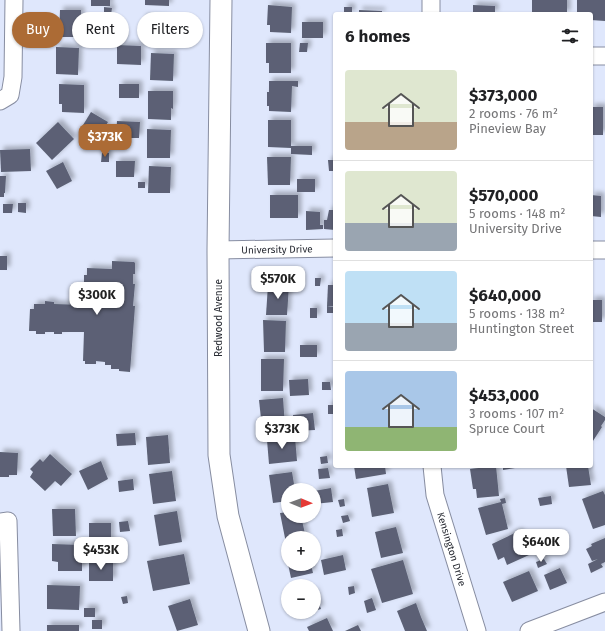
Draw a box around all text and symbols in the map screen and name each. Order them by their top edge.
chip: Buy [12,12,64,48]
chip: Rent [72,12,129,48]
chip: Filters [137,12,203,48]
icon: filters [559,25,581,47]
text: 6 homes [345,26,410,47]
text: $373,000 [469,85,537,106]
icon: home [377,86,425,134]
text: 2 rooms · 76 m² [469,106,558,121]
text: Pineview Bay [469,121,546,136]
pin: $373K [77,124,133,158]
text: $373K [88,129,122,144]
text: $570,000 [469,185,538,206]
icon: home [377,187,425,235]
text: 5 rooms · 148 m² [469,206,565,221]
text: University Drive [469,221,562,236]
street label: University Drive [241,243,313,257]
pin: $570K [250,266,306,300]
text: $570K [260,271,296,286]
street label: Redwood Avenue [213,279,225,357]
pin: $300K [69,282,125,316]
text: $640,000 [469,285,541,306]
text: $300K [78,287,116,302]
icon: home [377,287,425,335]
text: 5 rooms · 138 m² [469,306,565,321]
text: Huntington Street [469,321,574,336]
text: $453,000 [469,385,539,406]
icon: home [377,387,425,435]
text: 3 rooms · 107 m² [469,406,564,421]
pin: $373K [254,416,310,450]
text: $373K [265,421,299,436]
text: Spruce Court [469,421,545,436]
north arrow [281,483,321,523]
map controls [281,483,321,619]
street label: Kensington Drive [434,511,468,588]
pin: $640K [513,529,569,563]
button: + [281,531,321,571]
text: $640K [522,534,560,549]
pin: $453K [73,537,129,571]
text: $453K [83,542,119,557]
button: − [281,579,321,619]

